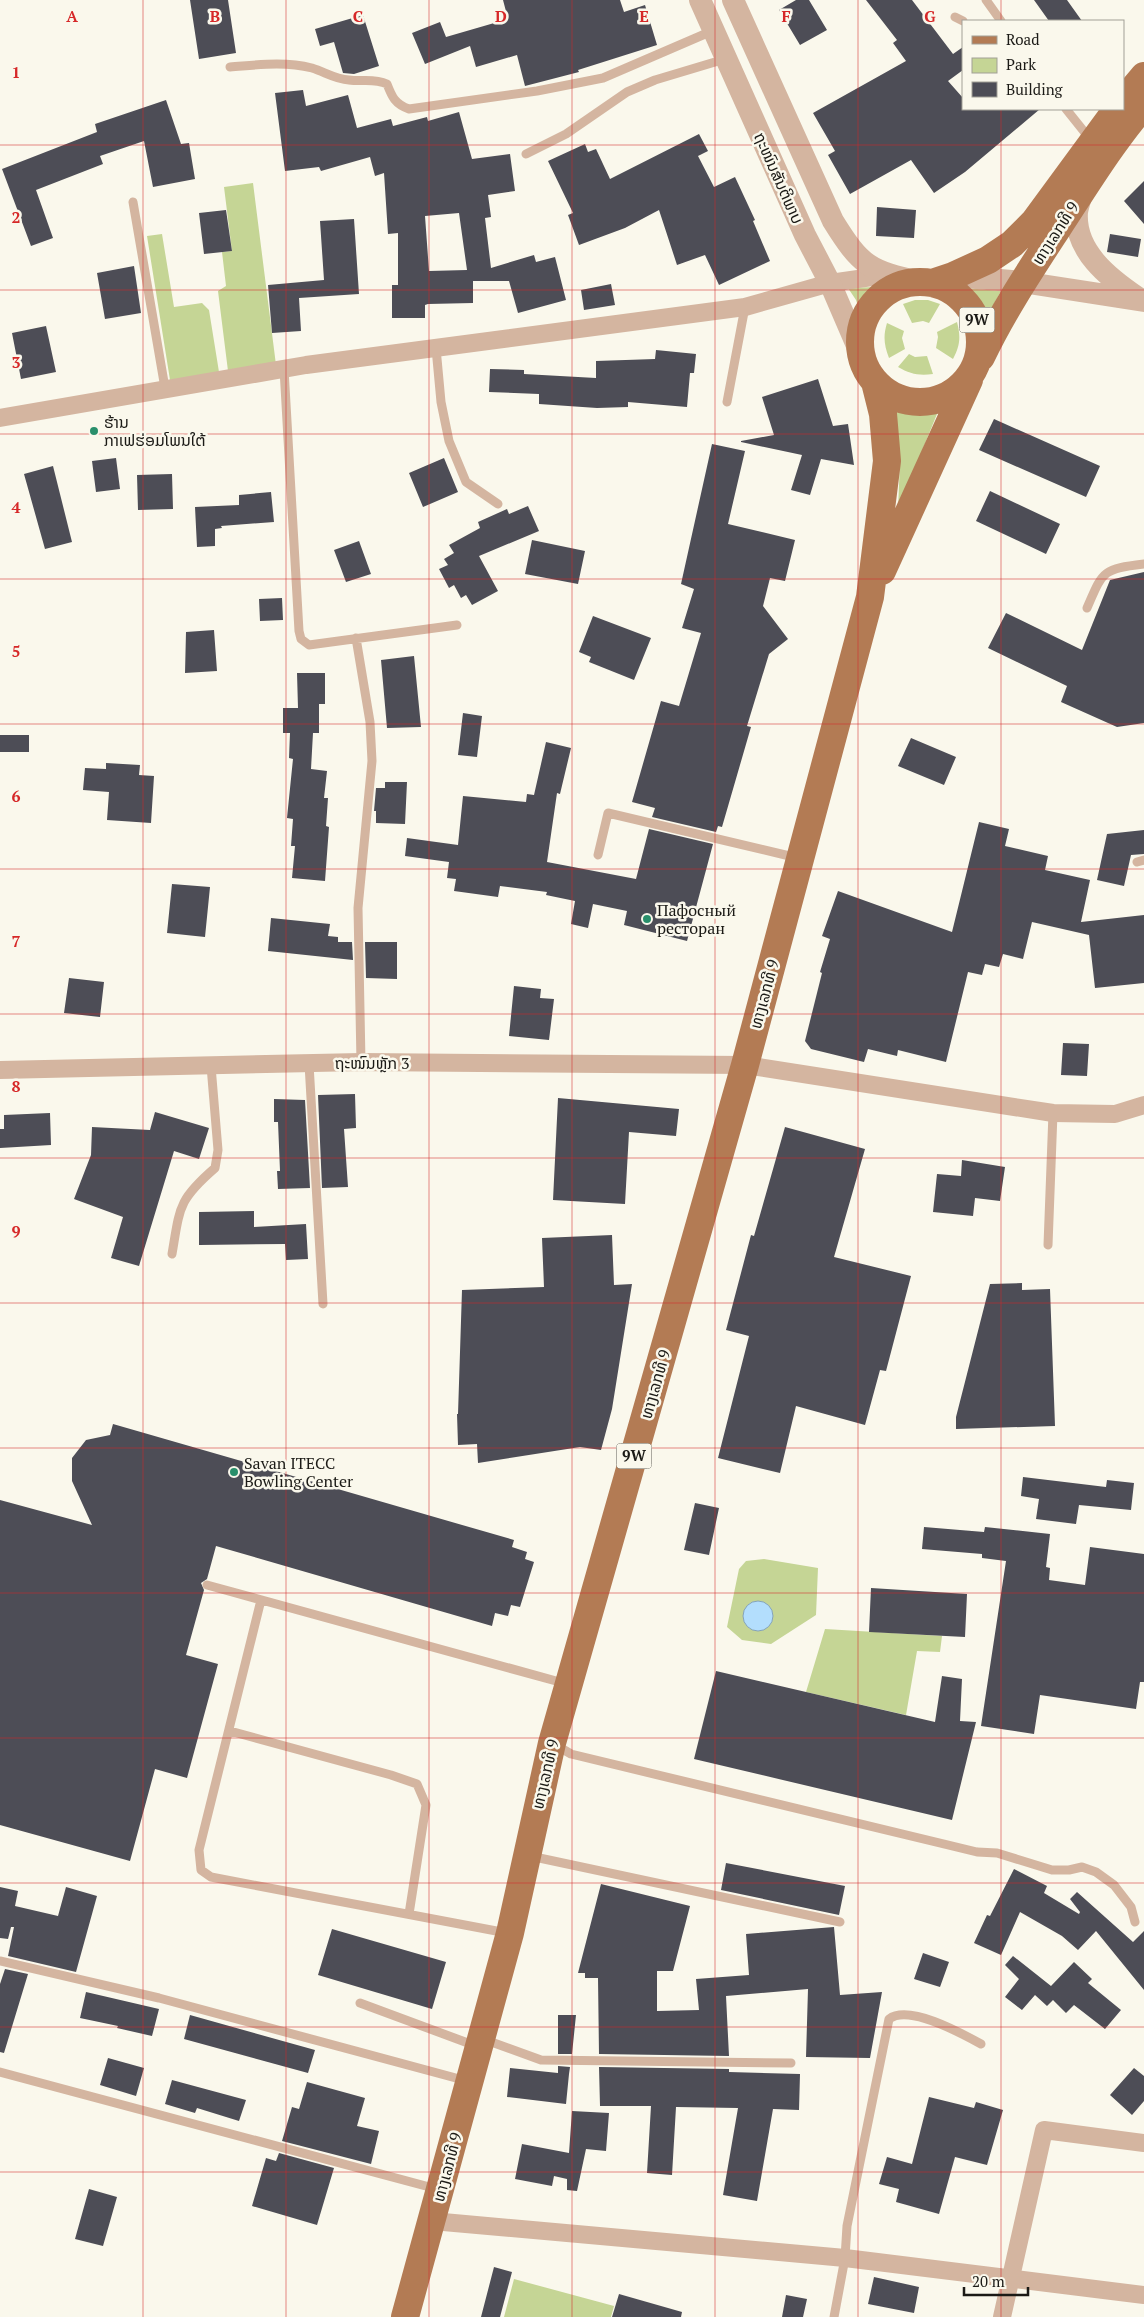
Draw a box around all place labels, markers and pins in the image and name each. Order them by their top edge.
place label: ຮ້ານ ກາເຟຮ່ອມໂພນໃຕ້ [104,411,206,451]
marker: ຮ້ານ ກາເຟຮ່ອມໂພນໃຕ້ [88,425,100,437]
place label: Пафосный ресторан [657,899,736,939]
marker: Пафосный ресторан [641,913,653,925]
place label: Savan ITECC Bowling Center [244,1452,354,1492]
marker: Savan ITECC Bowling Center [228,1466,240,1478]

